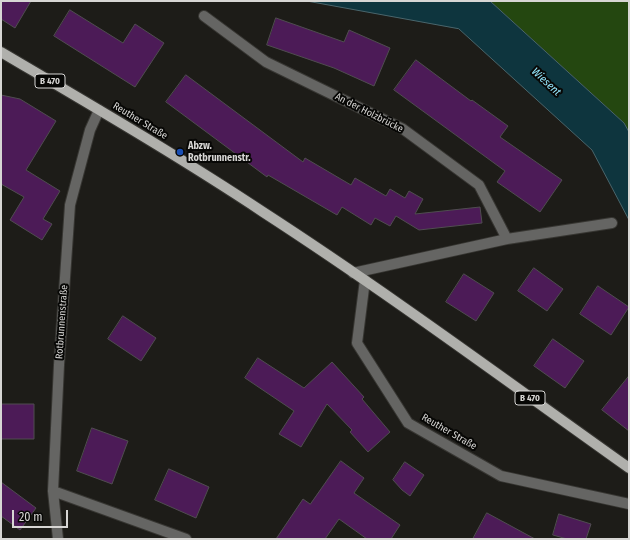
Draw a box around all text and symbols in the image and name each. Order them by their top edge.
water label: Wiesent [529,65,563,99]
road number: B 470 [35,74,65,88]
street label: An der Holzbrücke [333,91,405,135]
street label: Reuther Straße [111,100,169,142]
place label: Abzw. Rotbrunnenstr. [188,140,250,164]
marker: Abzw. Rotbrunnenstr. [175,147,185,157]
street label: Rotbrunnenstraße [53,284,71,360]
road number: B 470 [515,391,545,405]
street label: Reuther Straße [419,411,479,453]
scale bar [14,502,70,528]
text: 20 m [19,510,43,524]

